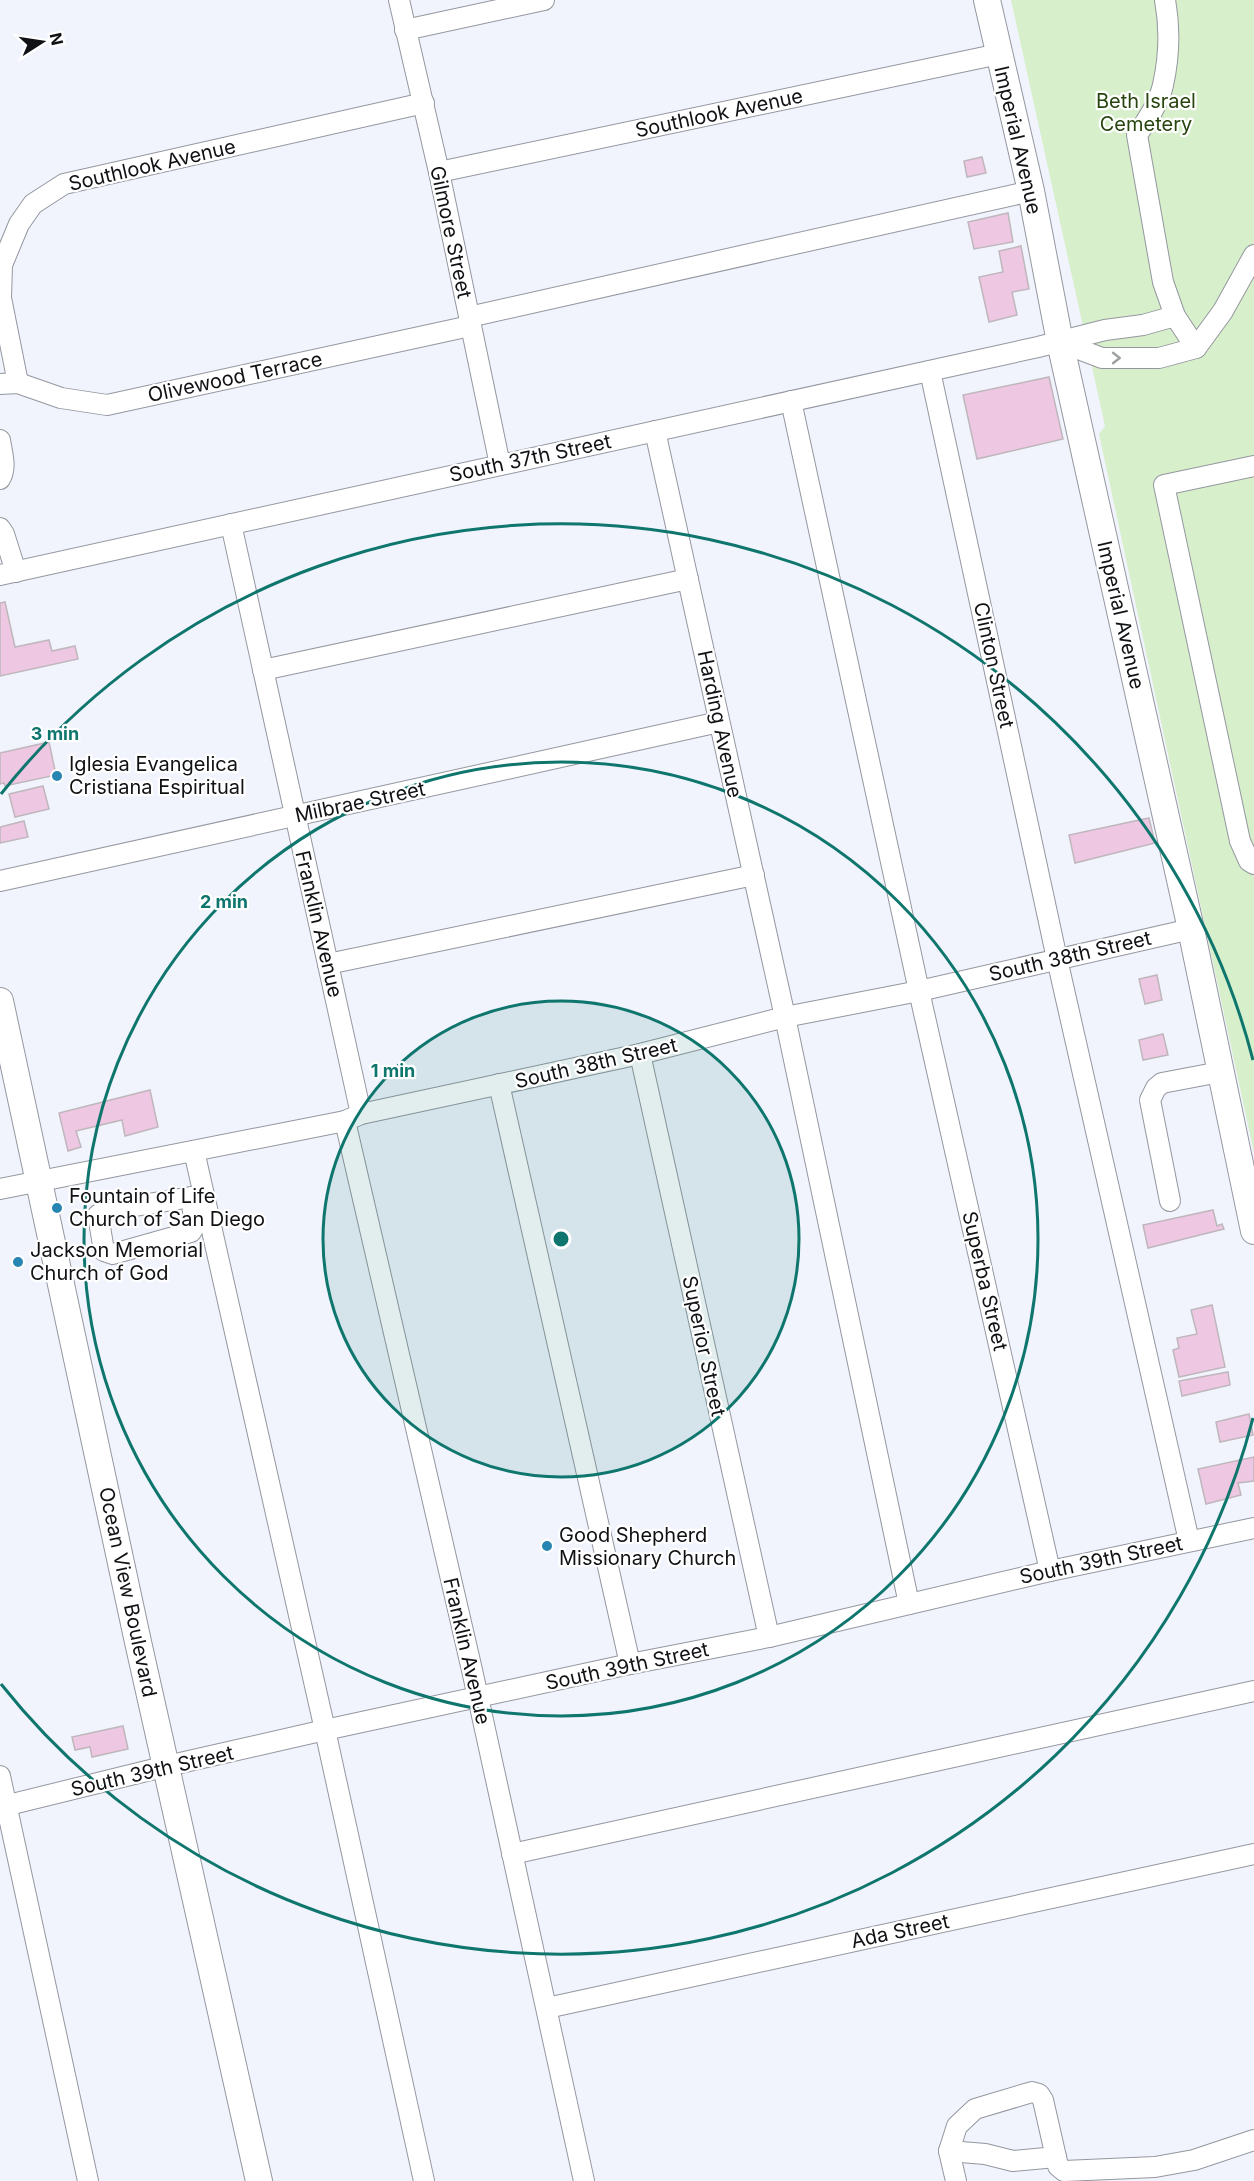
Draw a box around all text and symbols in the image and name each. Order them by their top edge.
north arrow [12,12,72,72]
text: N [46,31,68,47]
street label: Imperial Avenue [989,64,1047,216]
street label: Southlook Avenue [633,84,805,142]
park label: Beth Israel Cemetery [1096,89,1196,136]
street label: Southlook Avenue [66,134,238,196]
street label: Gilmore Street [425,163,477,301]
street label: Olivewood Terrace [146,347,324,407]
one-way arrow [1111,352,1120,364]
street label: South 37th Street [447,429,614,487]
street label: Imperial Avenue [1092,539,1150,691]
street label: Clinton Street [969,600,1019,731]
street label: Harding Avenue [693,648,747,800]
text: 3 min [31,723,79,744]
place label: Iglesia Evangelica Cristiana Espiritual [69,752,245,799]
marker: Iglesia Evangelica Cristiana Espiritual [50,769,64,783]
street label: Milbrae Street [293,776,428,828]
street label: Franklin Avenue [290,848,348,1000]
text: 2 min [200,891,248,912]
street label: South 38th Street [987,926,1154,986]
street label: South 38th Street [513,1033,680,1093]
text: 1 min [371,1060,415,1081]
place label: Fountain of Life Church of San Diego [69,1184,265,1231]
marker: Fountain of Life Church of San Diego [50,1201,64,1215]
street label: Superba Street [957,1209,1013,1353]
centre of rings [551,1229,571,1249]
place label: Jackson Memorial Church of God [30,1238,203,1285]
marker: Jackson Memorial Church of God [11,1255,25,1269]
street label: Superior Street [677,1274,731,1419]
street label: Ocean View Boulevard [94,1485,162,1699]
place label: Good Shepherd Missionary Church [559,1523,736,1570]
street label: South 39th Street [1017,1531,1185,1589]
marker: Good Shepherd Missionary Church [540,1539,554,1553]
street label: Franklin Avenue [438,1575,496,1727]
street label: South 39th Street [543,1637,711,1695]
street label: South 39th Street [68,1741,236,1801]
street label: Ada Street [849,1909,952,1953]

